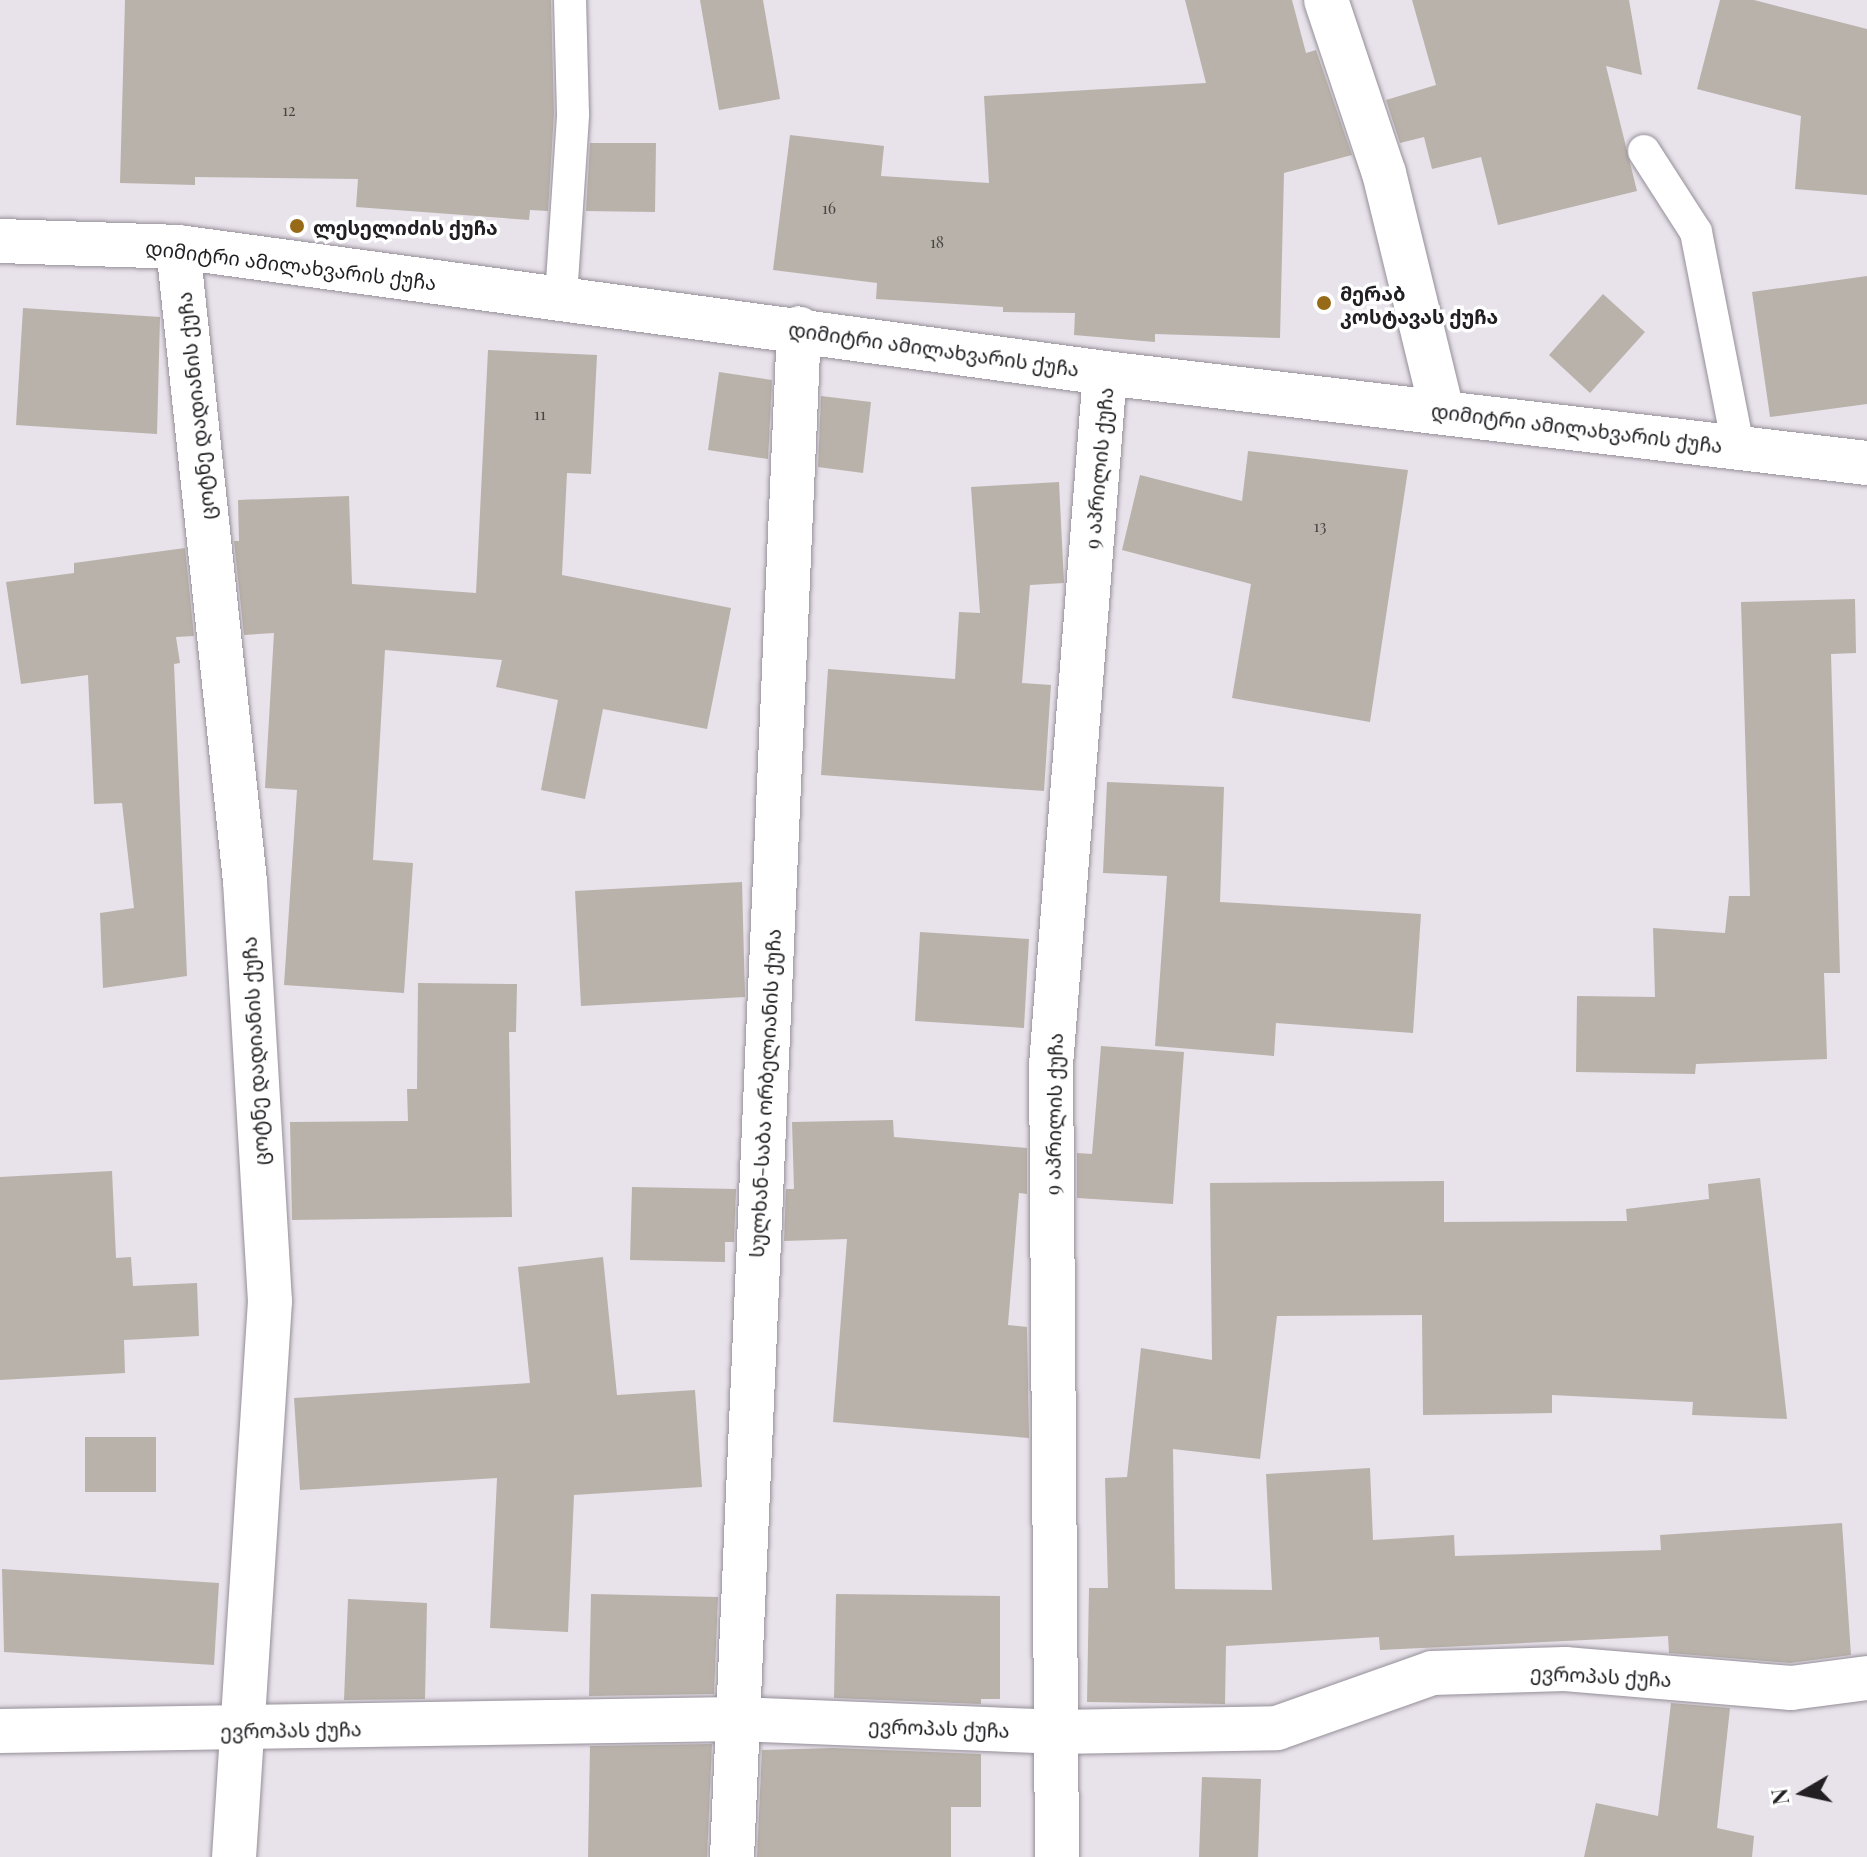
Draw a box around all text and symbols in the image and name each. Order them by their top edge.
house number: 12 [282,100,296,120]
house number: 16 [822,198,836,218]
place label: ლესელიძის ქუჩა [313,214,498,238]
marker: ლესელიძის ქუჩა [288,217,306,235]
house number: 18 [930,232,944,252]
street label: დიმიტრი ამილახვარის ქუჩა [144,234,438,294]
place label: მერაბ კოსტავას ქუჩა [1340,280,1498,327]
street label: ცოტნე დადიანის ქუჩა [171,291,219,521]
marker: მერაბ კოსტავას ქუჩა [1315,294,1333,312]
street label: დიმიტრი ამილახვარის ქუჩა [787,316,1081,380]
street label: 9 აპრილის ქუჩა [1079,386,1117,550]
street label: დიმიტრი ამილახვარის ქუჩა [1430,397,1724,457]
house number: 11 [534,404,546,424]
house number: 13 [1314,516,1326,536]
street label: სულხან-საბა ორბელიანის ქუჩა [743,928,785,1258]
street label: ცოტნე დადიანის ქუჩა [236,936,272,1166]
street label: 9 აპრილის ქუჩა [1040,1033,1066,1195]
street label: ევროპას ქუჩა [1530,1659,1672,1691]
street label: ევროპას ქუჩა [868,1713,1010,1741]
street label: ევროპას ქუჩა [220,1716,362,1742]
north arrow [1763,1753,1843,1833]
text: N [1763,1787,1795,1807]

